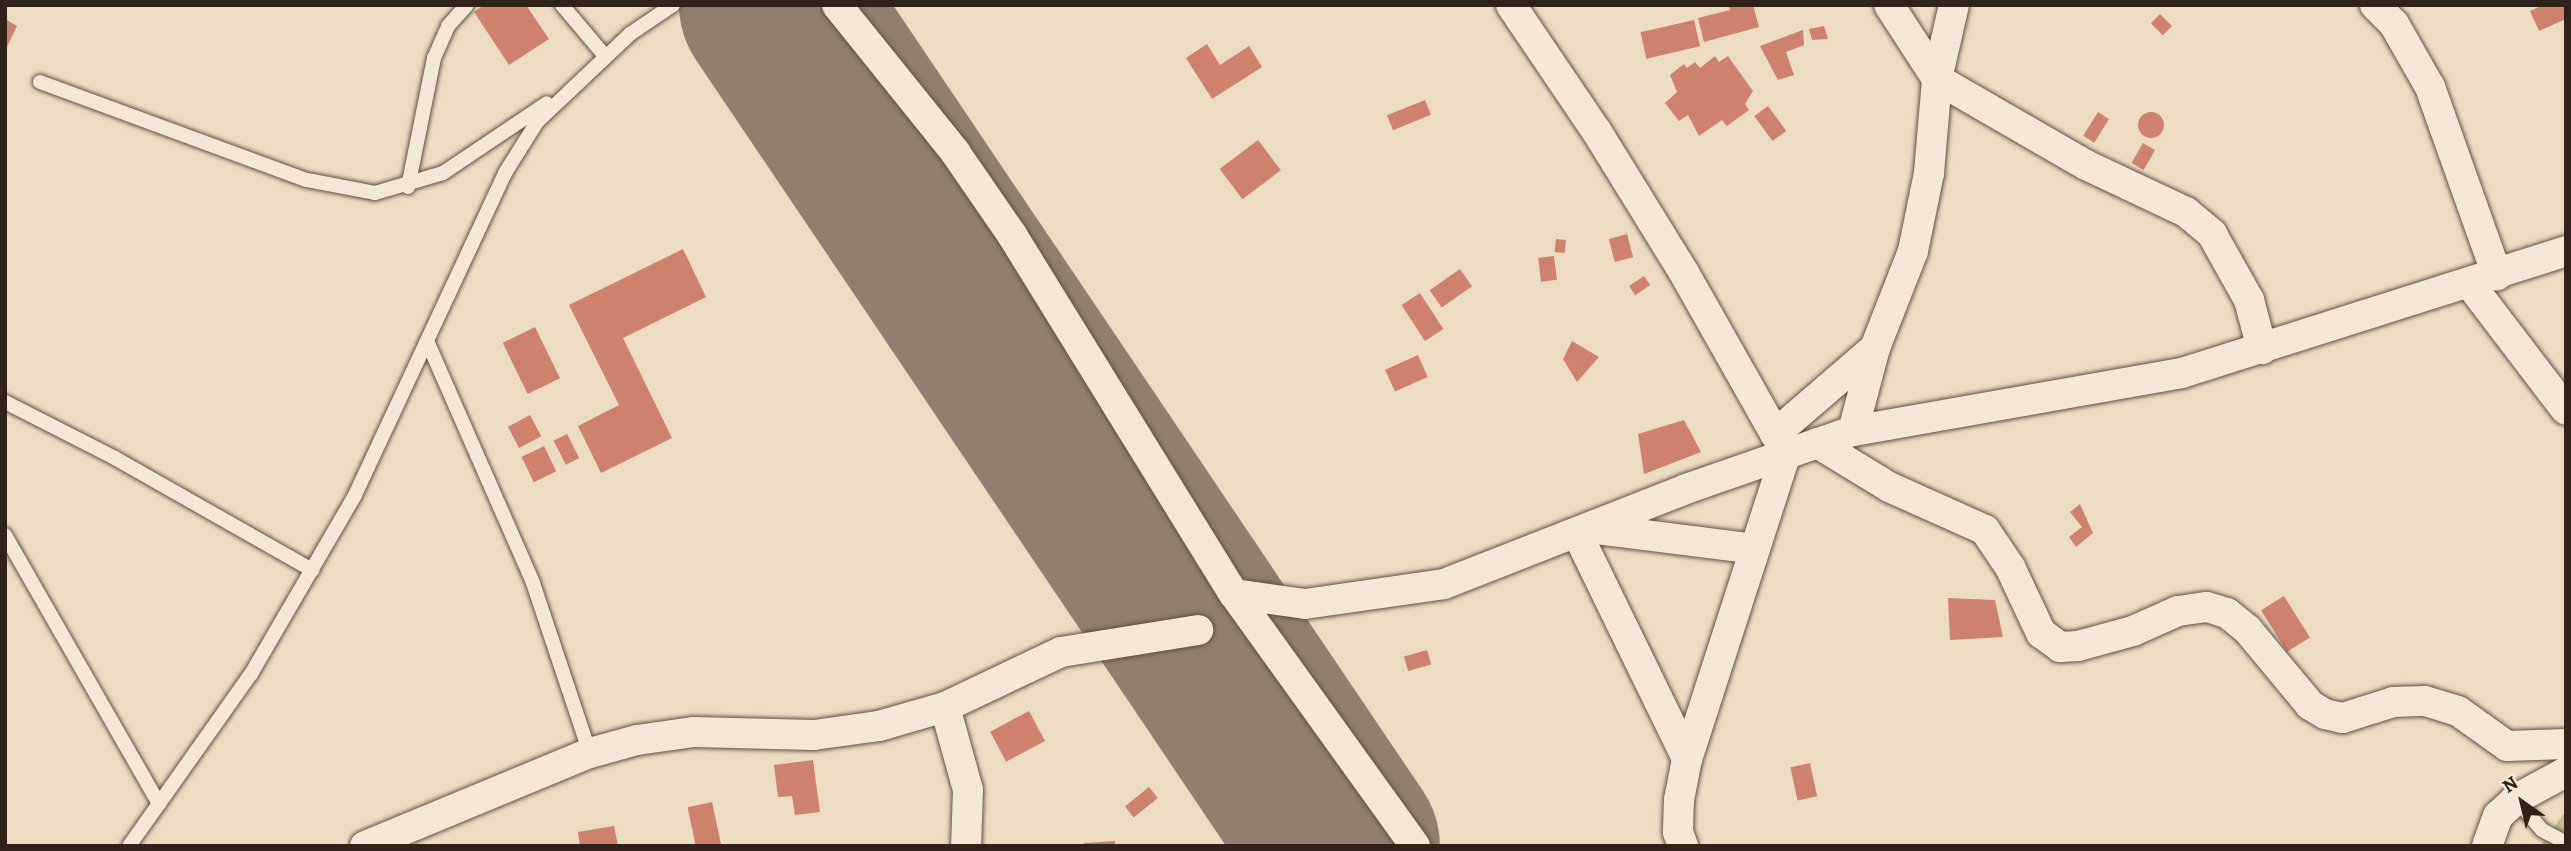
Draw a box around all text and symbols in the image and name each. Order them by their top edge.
north arrow [2487,767,2557,837]
text: N [2497,770,2523,799]

